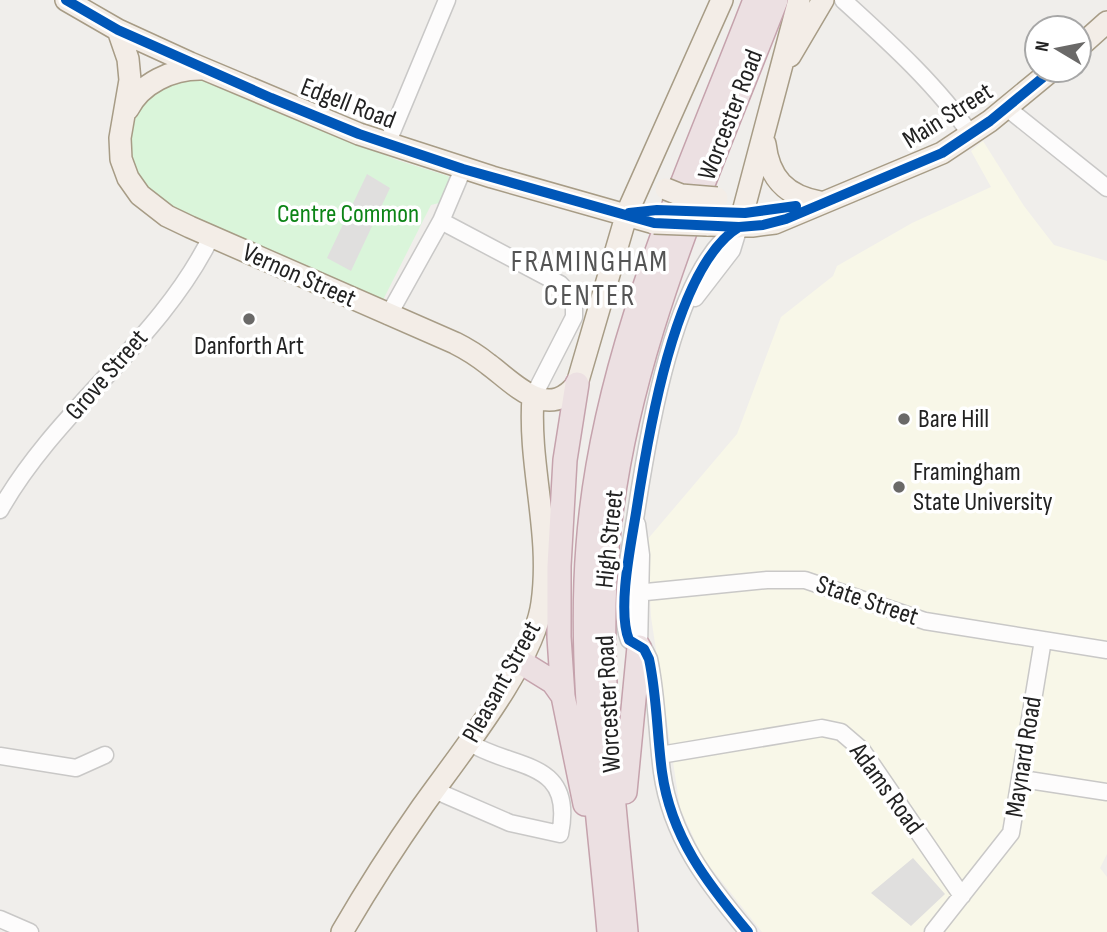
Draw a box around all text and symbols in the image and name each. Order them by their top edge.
north arrow [1023,14,1093,84]
text: N [1031,39,1055,53]
street label: Worcester Road [692,45,770,185]
street label: Edgell Road [296,72,400,136]
street label: Main Street [897,76,999,156]
park label: Centre Common [277,199,419,230]
street label: Vernon Street [237,237,361,315]
district label: FRAMINGHAM CENTER [511,244,669,314]
marker: Danforth Art [241,311,257,327]
street label: Grove Street [59,323,155,427]
place label: Danforth Art [194,331,304,362]
place label: Bare Hill [918,404,989,435]
marker: Bare Hill [896,411,912,427]
place label: Framingham State University [913,457,1053,518]
marker: Framingham State University [891,479,907,495]
street label: High Street [589,488,631,590]
street label: State Street [812,569,922,633]
street label: Pleasant Street [456,616,548,748]
street label: Worcester Road [590,635,628,773]
street label: Maynard Road [999,694,1049,820]
street label: Adams Road [842,737,929,841]

